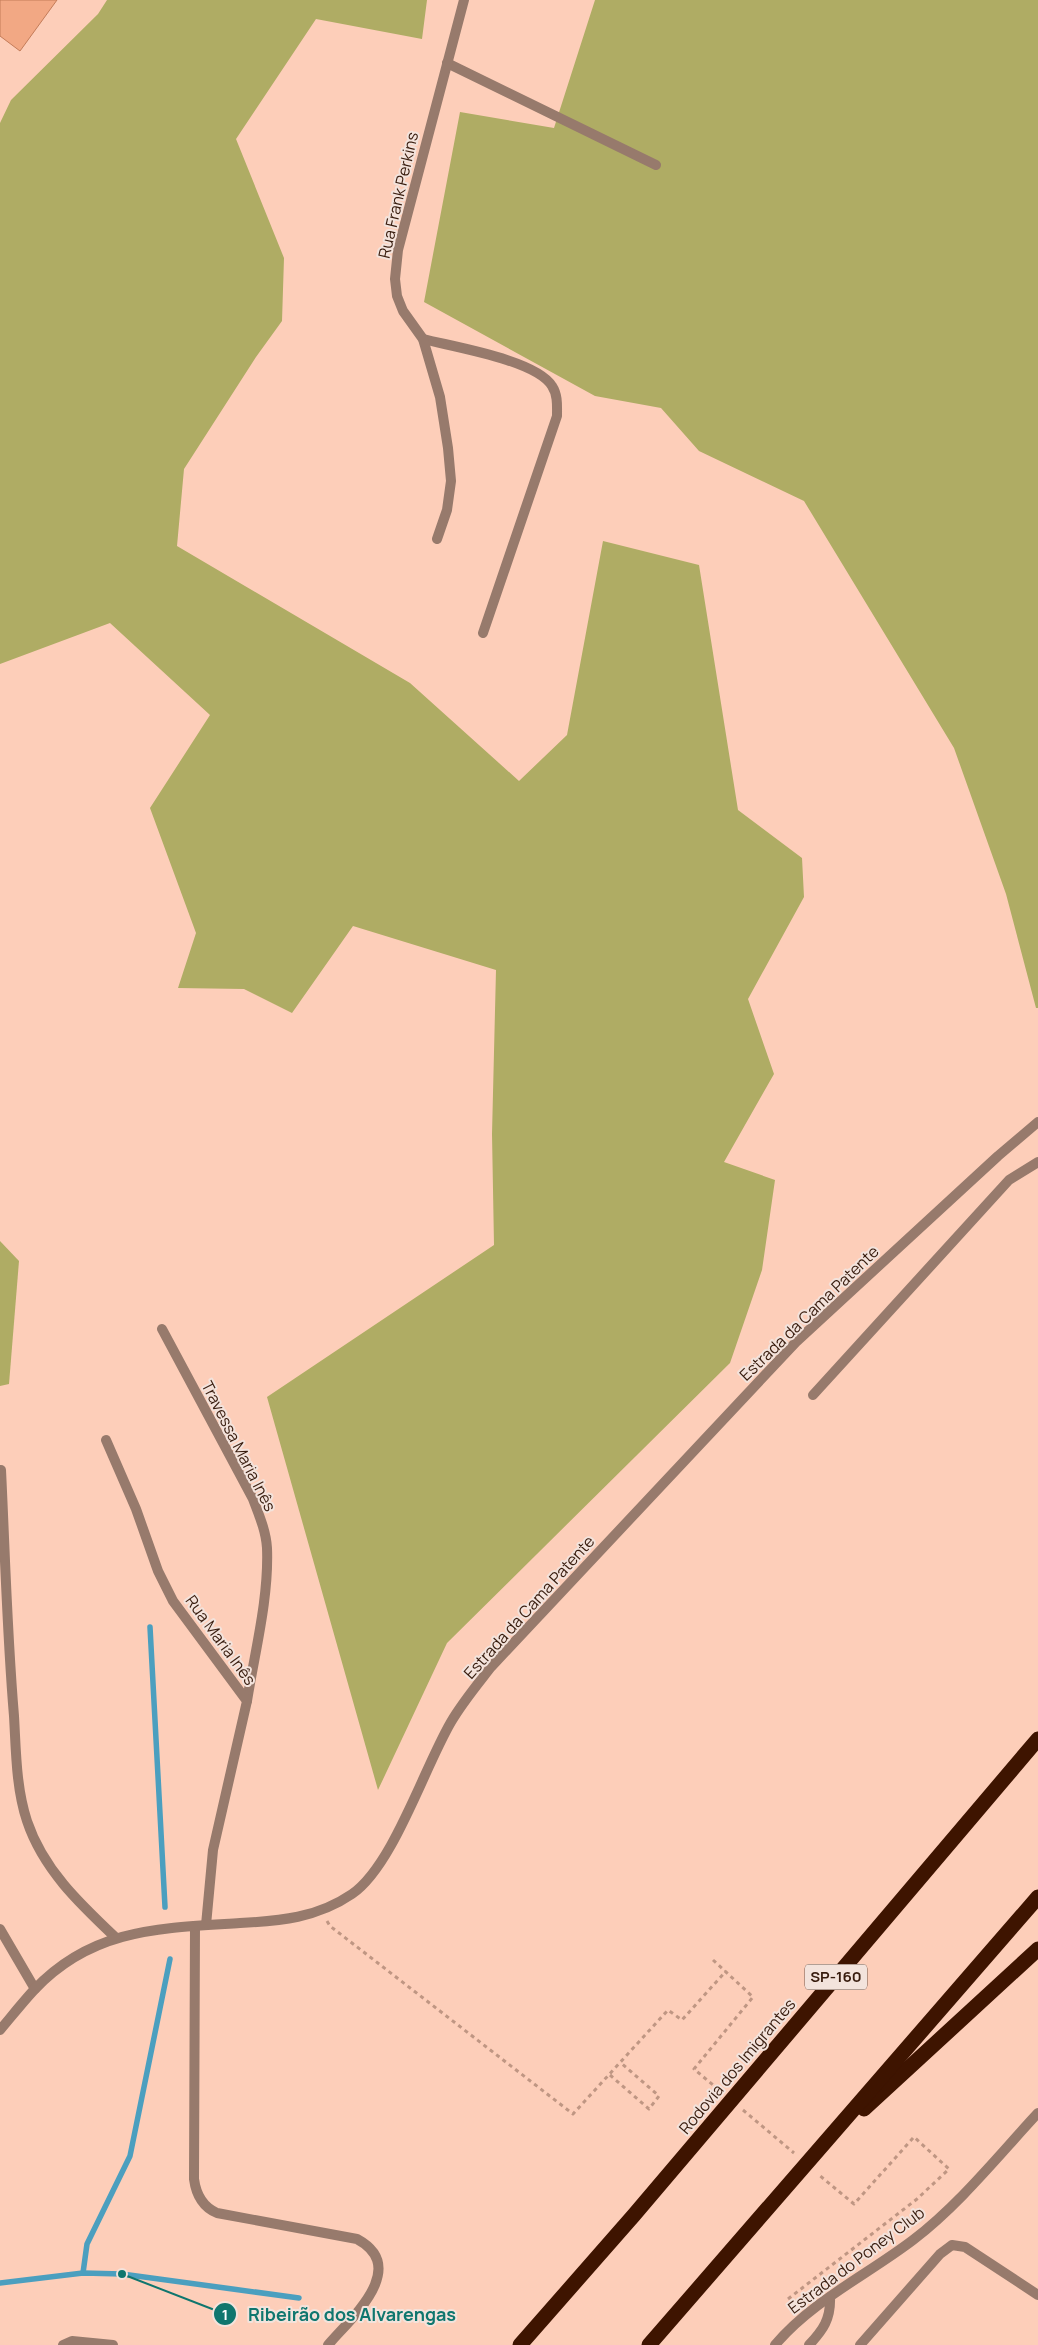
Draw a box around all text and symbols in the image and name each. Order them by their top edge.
street label: Rua Frank Perkins [373,130,423,260]
street label: Estrada da Cama Patente [735,1241,883,1385]
street label: Travessa Maria Inês [197,1377,281,1515]
street label: Estrada da Cama Patente [459,1531,599,1683]
street label: Rua Maria Inês [181,1590,261,1690]
road number: SP-160 [805,1964,867,1990]
street label: Rodovia dos Imigrantes [674,1994,800,2138]
street label: Estrada do Poney Club [783,2201,929,2319]
callout: Ribeirão dos Alvarengas [213,2298,466,2331]
text: Ribeirão dos Alvarengas [248,2302,456,2326]
text: 1 [222,2304,228,2325]

